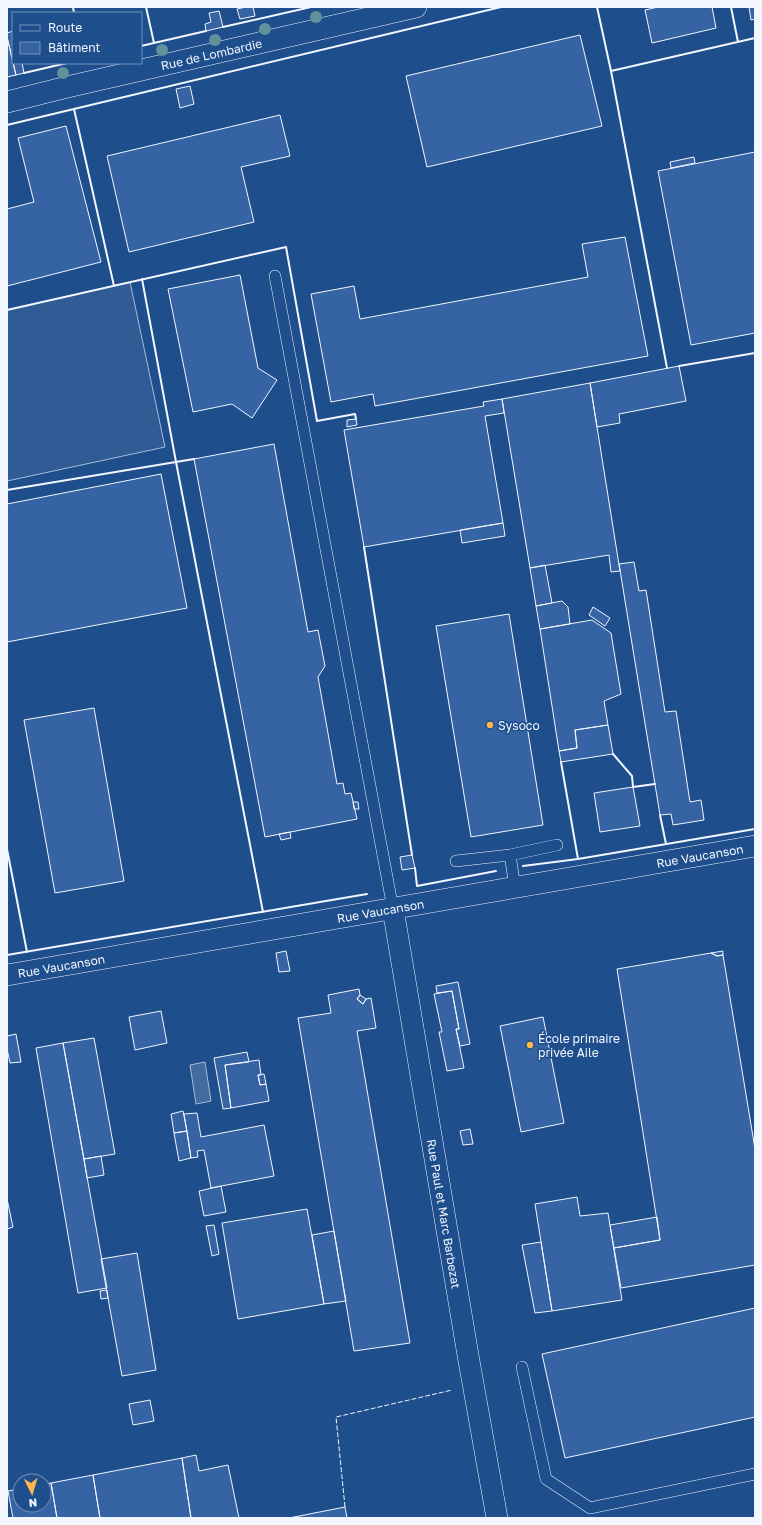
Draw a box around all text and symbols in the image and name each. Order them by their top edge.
legend [12,12,142,64]
text: Route [48,20,82,35]
street label: Rue de Lombardie [159,35,264,73]
text: Bâtiment [48,40,101,55]
place label: Sysoco [498,718,540,733]
marker: Sysoco [485,720,495,730]
street label: Rue Vaucanson [655,841,745,870]
street label: Rue Vaucanson [336,896,425,925]
street label: Rue Vaucanson [16,951,106,981]
place label: École primaire privée Aile [538,1031,620,1060]
marker: École primaire privée Aile [525,1040,535,1050]
street label: Rue Paul et Marc Barbezat [424,1138,464,1290]
north arrow [12,1473,52,1513]
text: N [28,1497,38,1510]

